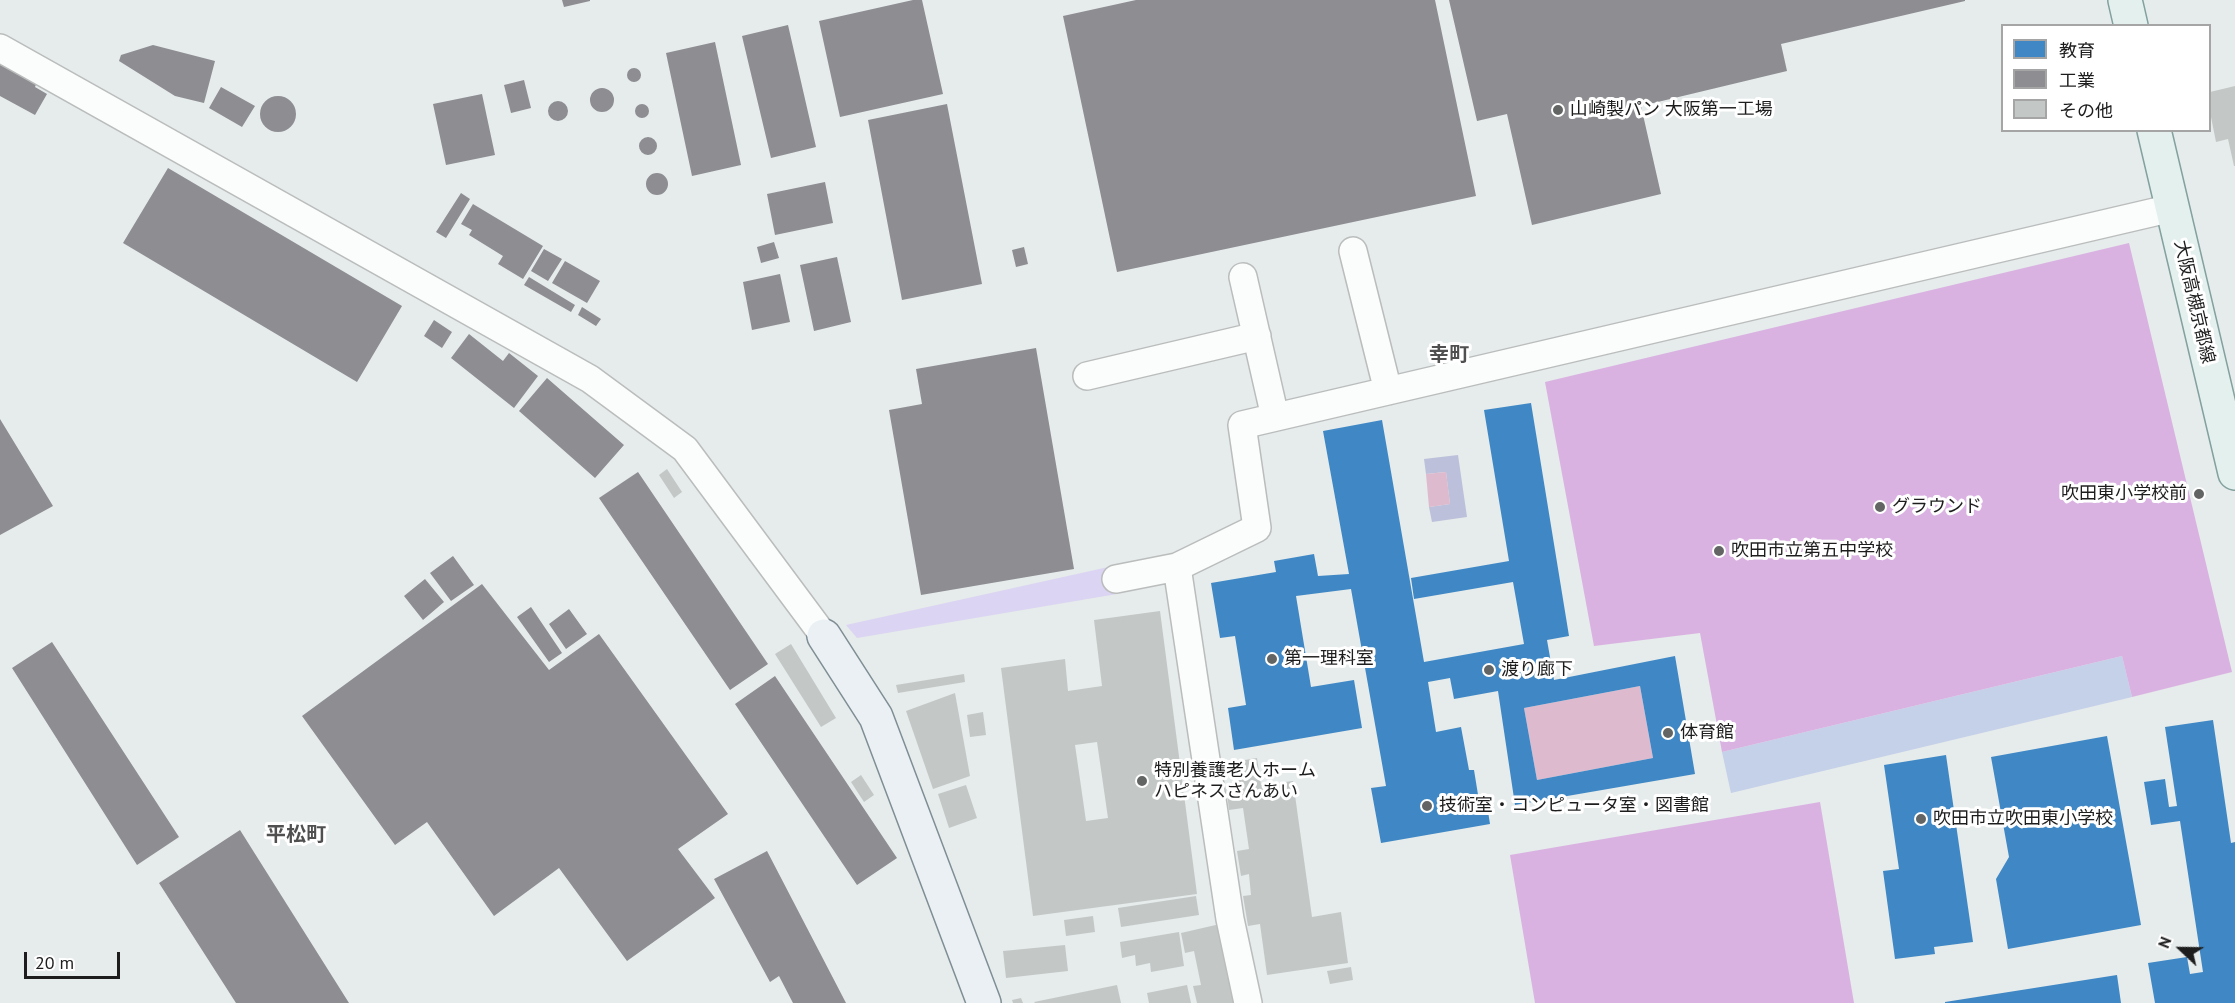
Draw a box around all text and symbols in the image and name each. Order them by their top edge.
legend [2001,24,2211,132]
text: 教育 [2059,39,2095,62]
text: 工業 [2059,69,2095,92]
place label: 山崎製パン 大阪第一工場 [1570,99,1773,121]
text: その他 [2059,99,2113,122]
marker: 山崎製パン 大阪第一工場 [1551,103,1565,117]
street label: 大阪高槻京都線 [2169,238,2219,366]
district label: 幸町 [1429,343,1469,367]
place label: 吹田東小学校前 [2061,483,2187,505]
marker: 吹田東小学校前 [2192,487,2206,501]
place label: グラウンド [1892,496,1982,518]
marker: グラウンド [1873,500,1887,514]
place label: 吹田市立第五中学校 [1731,540,1893,562]
marker: 吹田市立第五中学校 [1712,544,1726,558]
place label: 第一理科室 [1284,648,1374,670]
marker: 第一理科室 [1265,652,1279,666]
place label: 渡り廊下 [1501,659,1573,681]
marker: 渡り廊下 [1482,663,1496,677]
place label: 体育館 [1680,722,1734,744]
marker: 体育館 [1661,726,1675,740]
place label: 特別養護老人ホーム ハピネスさんあい [1154,760,1316,802]
marker: 特別養護老人ホーム ハピネスさんあい [1135,774,1149,788]
place label: 技術室・コンピュータ室・図書館 [1439,795,1709,817]
marker: 技術室・コンピュータ室・図書館 [1420,799,1434,813]
place label: 吹田市立吹田東小学校 [1933,808,2113,830]
marker: 吹田市立吹田東小学校 [1914,812,1928,826]
district label: 平松町 [266,823,326,847]
north arrow [2151,919,2211,979]
text: N [2153,934,2176,951]
scale bar [27,940,123,978]
text: 20 m [35,951,74,974]

